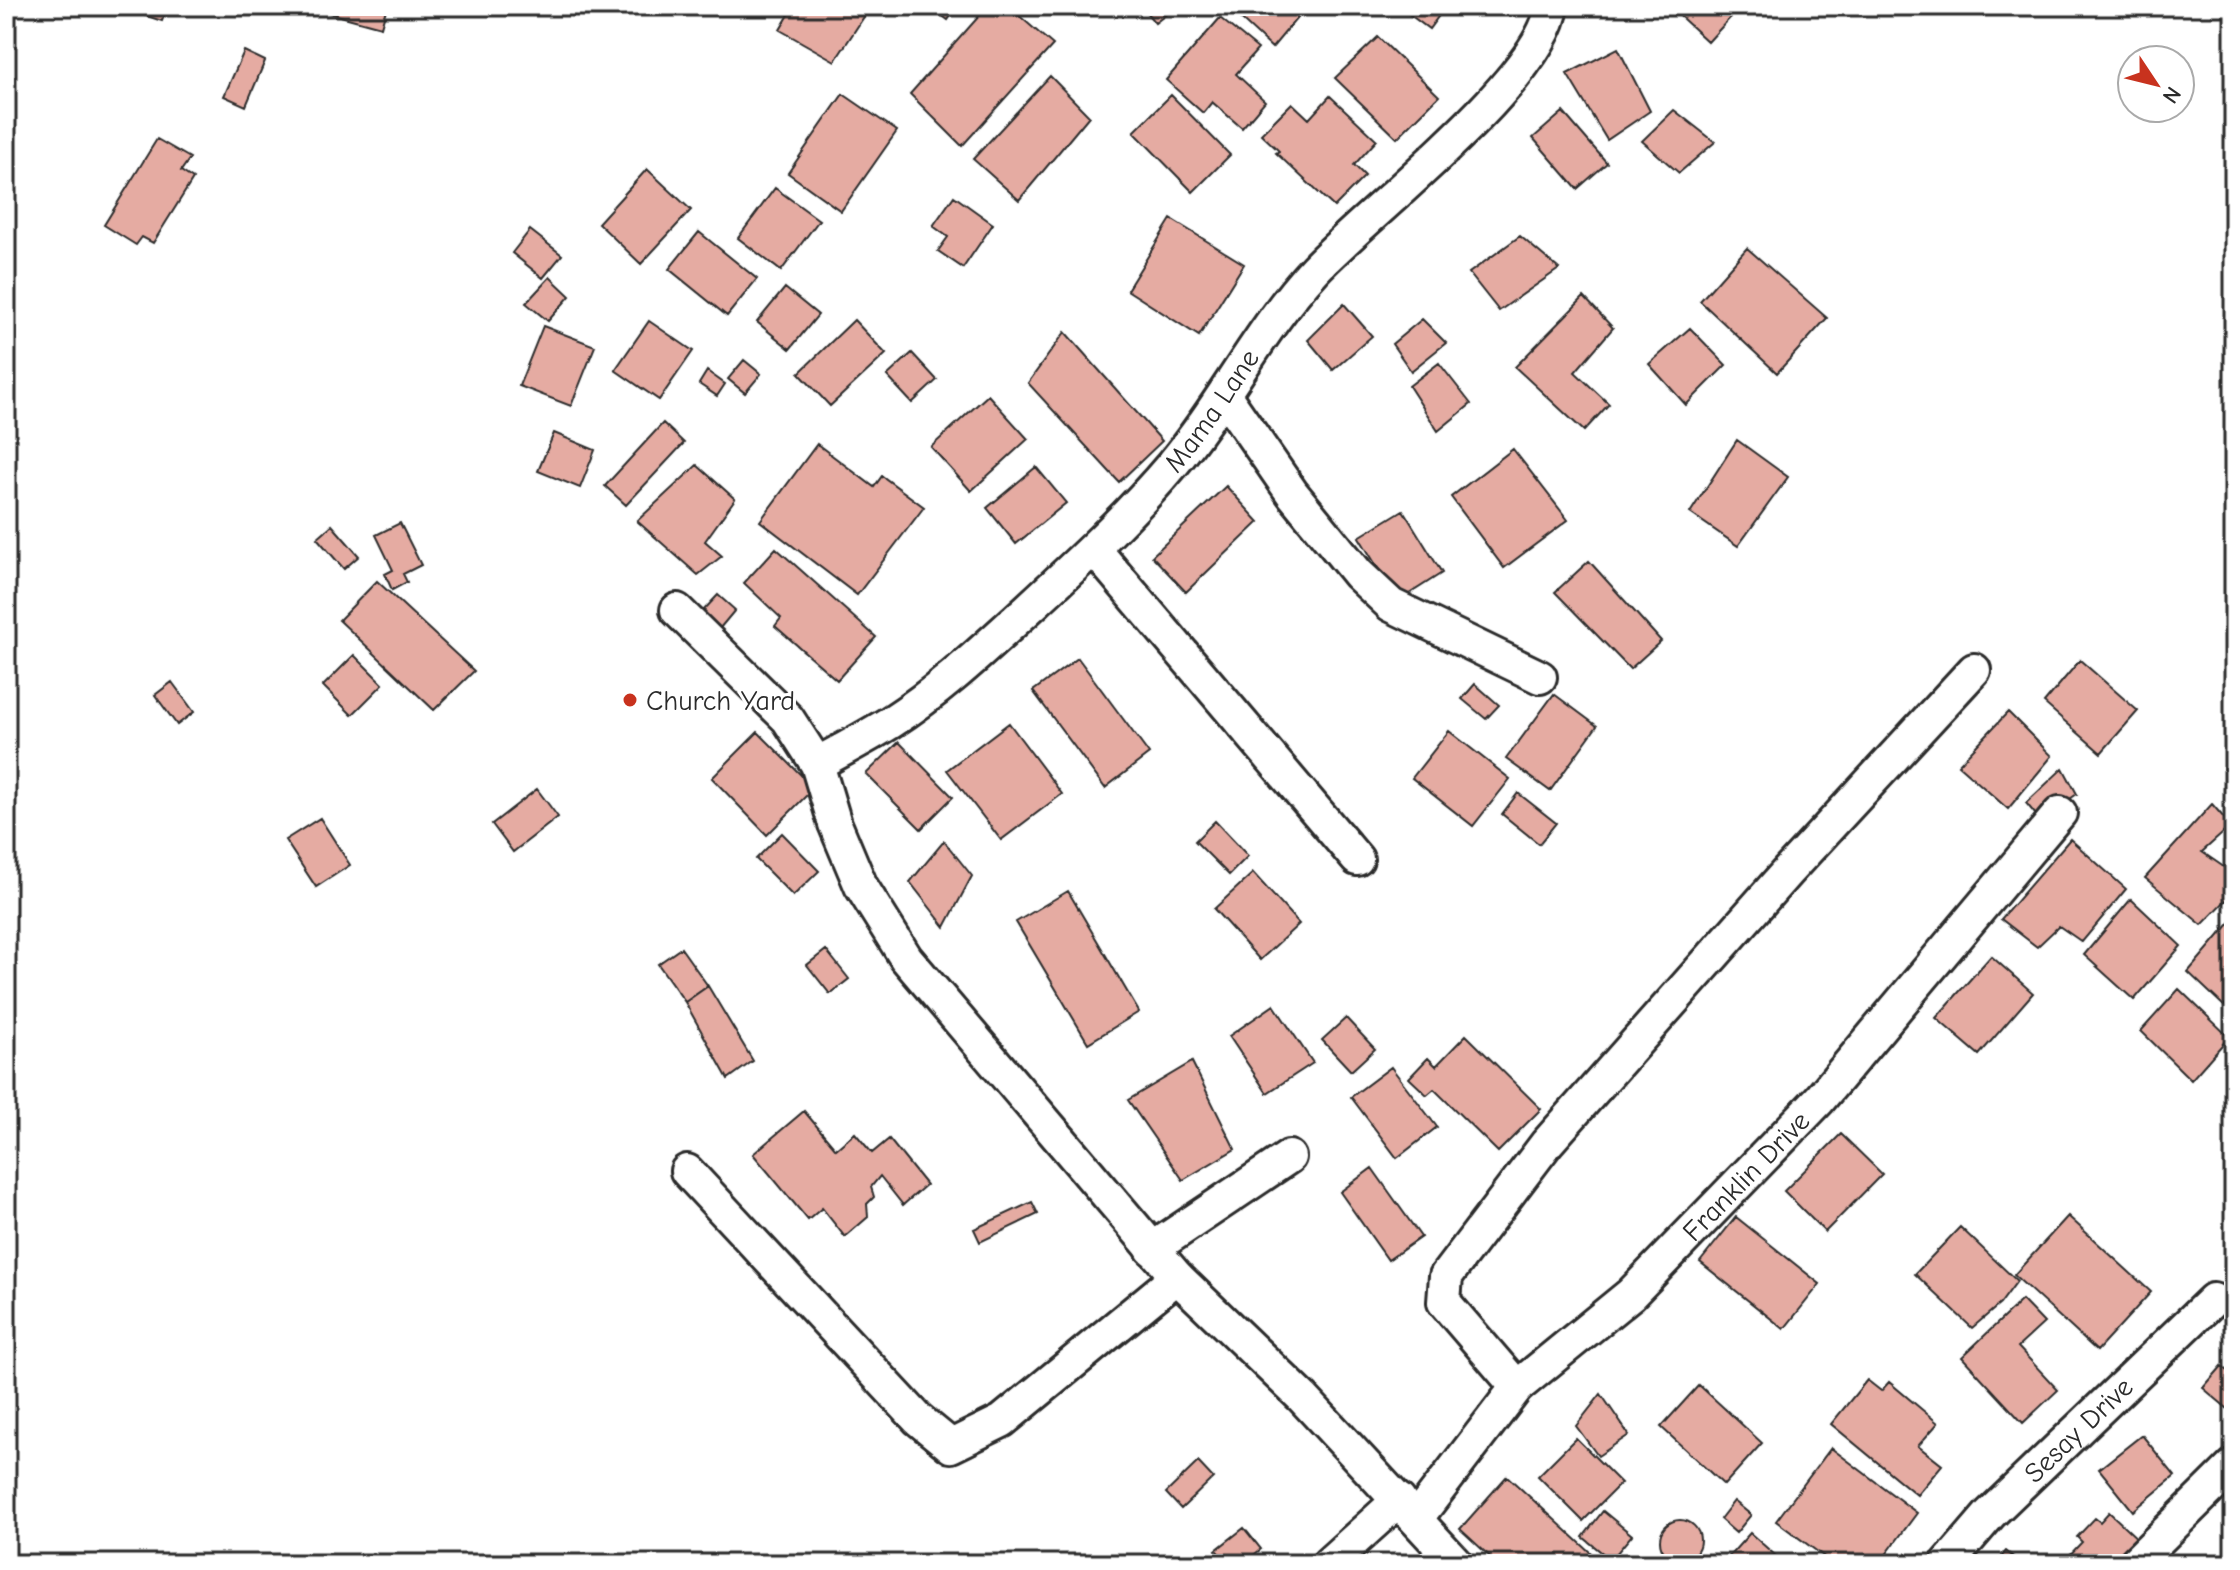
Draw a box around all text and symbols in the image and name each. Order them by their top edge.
north arrow [2116,44,2196,124]
text: N [2157,82,2186,108]
street label: Mama Lane [1158,343,1266,479]
place label: Church Yard [646,685,795,717]
marker: Church Yard [621,691,639,709]
street label: Franklin Drive [1676,1105,1816,1248]
street label: Sesay Drive [2018,1371,2140,1489]

